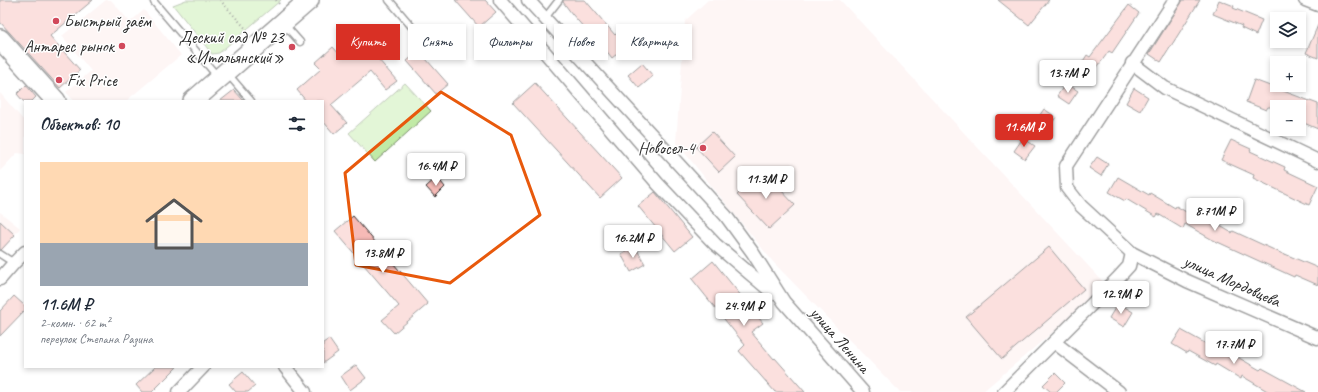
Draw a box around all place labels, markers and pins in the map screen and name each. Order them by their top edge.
place label: Быстрый заём [64,11,152,33]
marker: Быстрый заём [51,16,61,26]
place label: Деский сад № 23 «Итальянский» [179,27,285,68]
place label: Антарес рынок [24,36,116,57]
marker: Антарес рынок [117,41,127,51]
marker: Деский сад № 23 «Итальянский» [287,42,297,52]
pin: 13.7M ₽ [1031,60,1105,94]
place label: Fix Price [67,70,118,91]
marker: Fix Price [54,75,64,85]
pin: 11.6M ₽ [987,114,1061,148]
place label: Новосел-4 [638,138,697,159]
marker: Новосел-4 [698,143,708,153]
pin: 16.4M ₽ [399,153,473,187]
pin: 11.3M ₽ [729,166,803,200]
pin: 8.71M ₽ [1178,198,1252,232]
pin: 16.2M ₽ [596,225,670,259]
pin: 13.8M ₽ [346,240,420,274]
pin: 12.9M ₽ [1084,281,1158,315]
pin: 24.9M ₽ [707,293,781,327]
pin: 17.7M ₽ [1197,331,1271,365]

